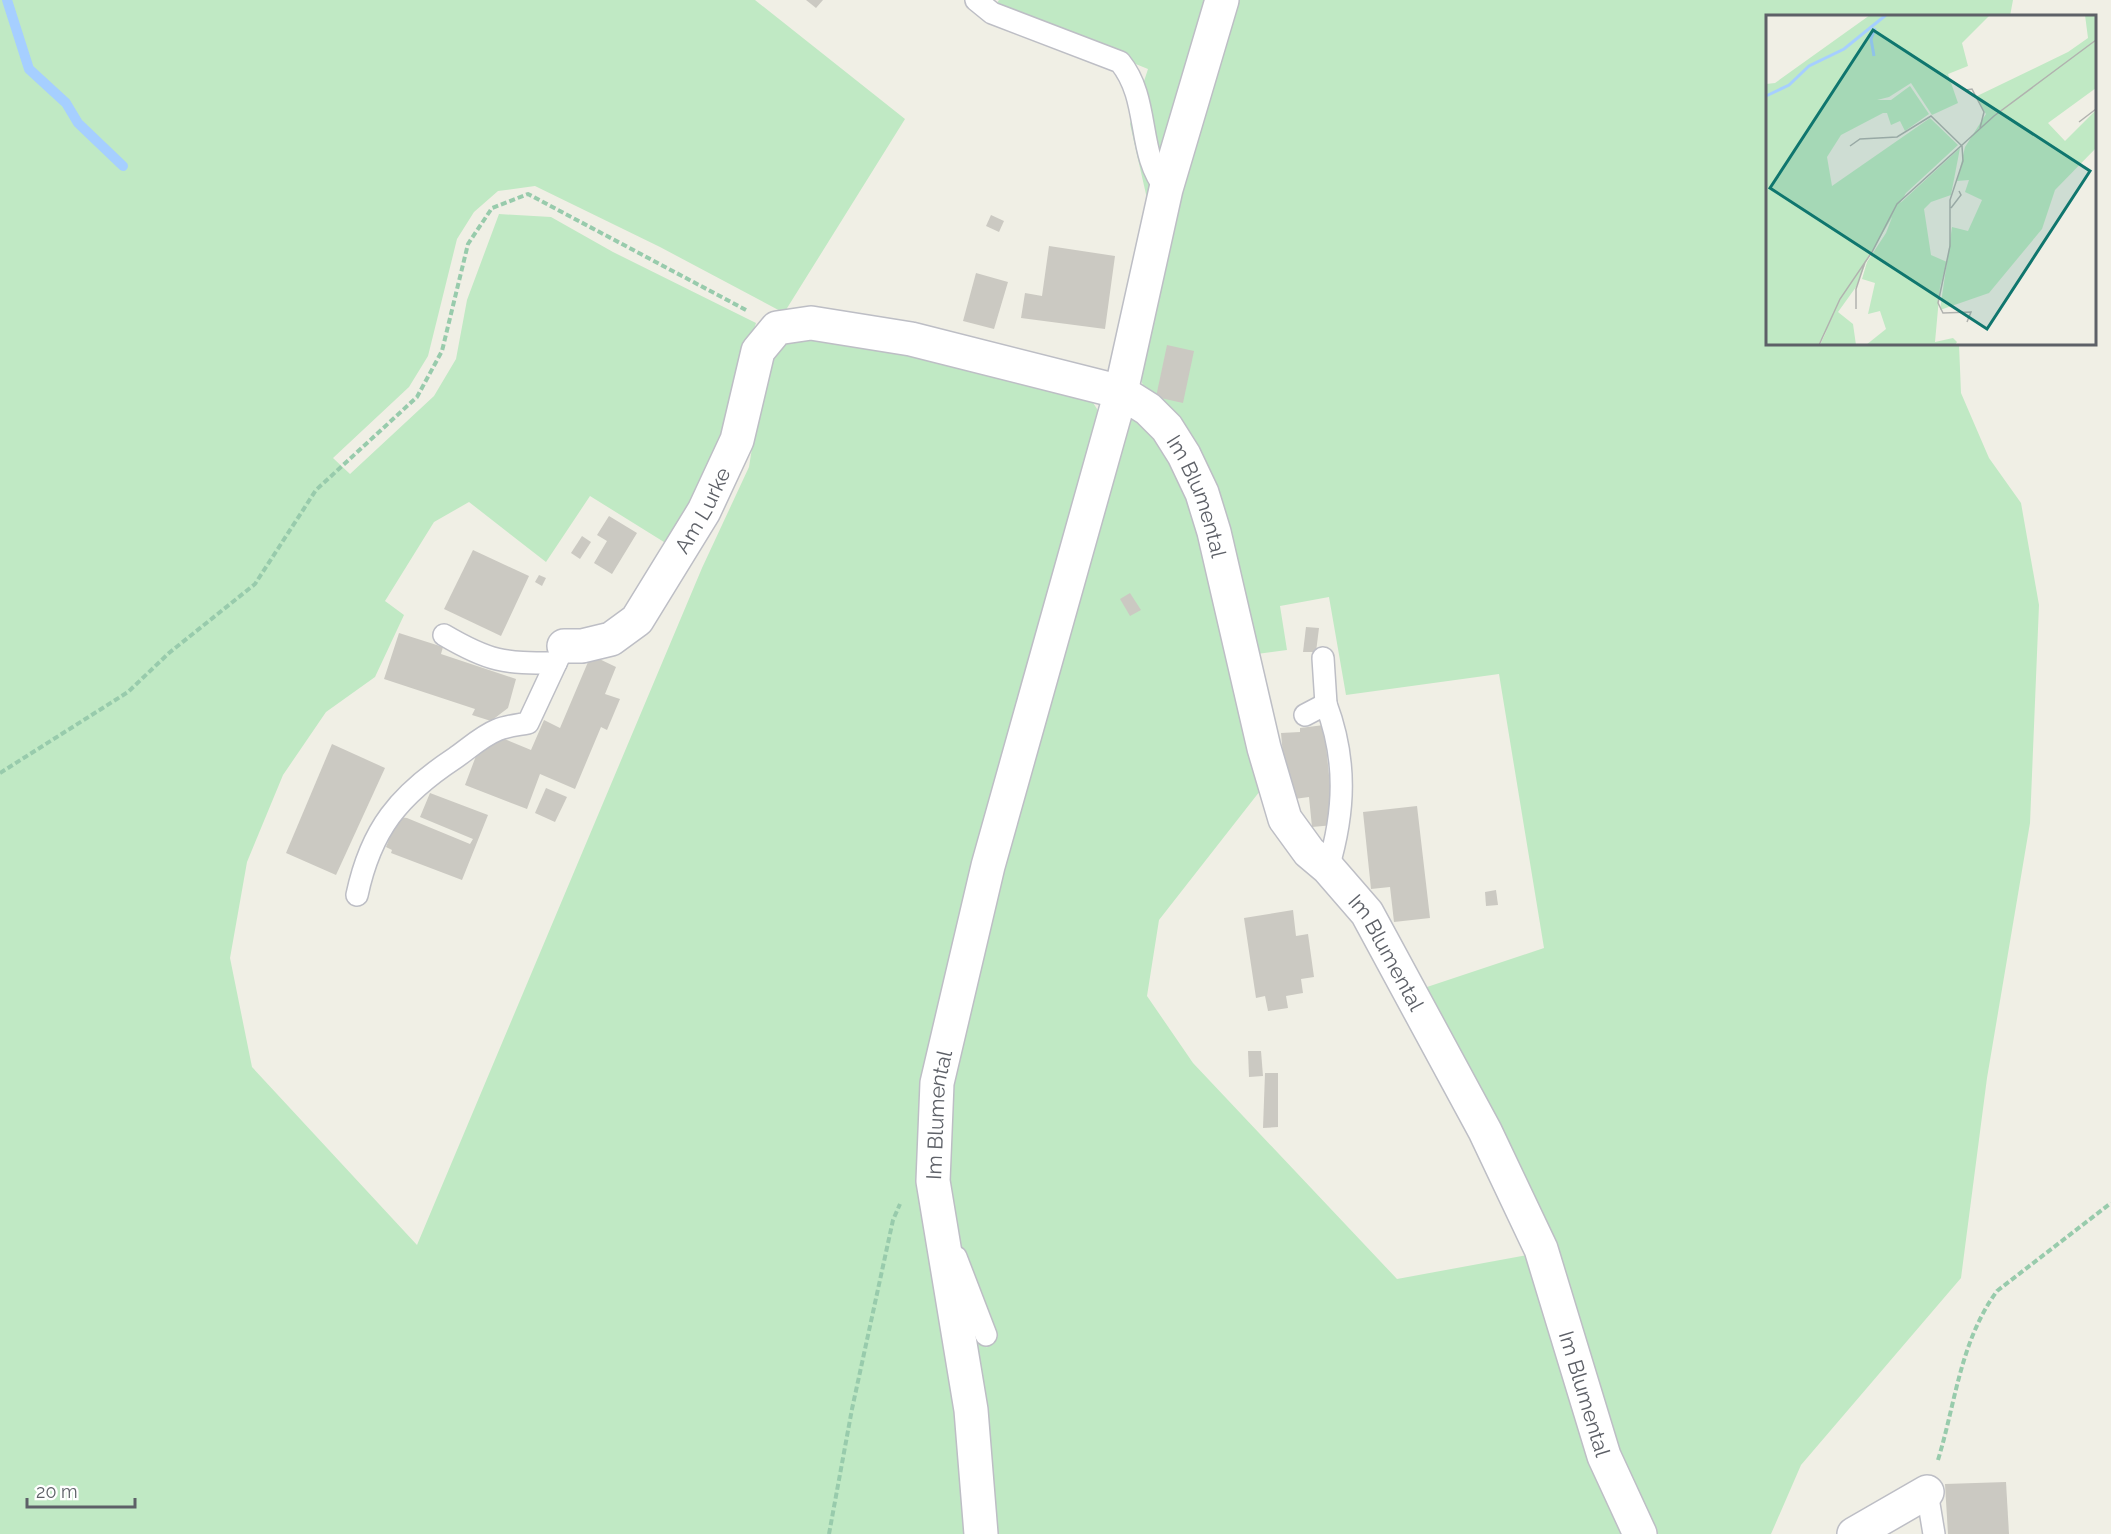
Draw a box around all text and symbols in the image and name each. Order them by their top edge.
inset map [1766,15,2096,345]
street label: Im Blumental [1162,430,1232,560]
street label: Am Lurke [669,463,735,558]
street label: Im Blumental [1344,889,1430,1015]
street label: Im Blumental [921,1047,957,1180]
street label: Im Blumental [1554,1328,1616,1460]
scale bar [27,1471,135,1509]
text: 20 m [36,1481,78,1502]

